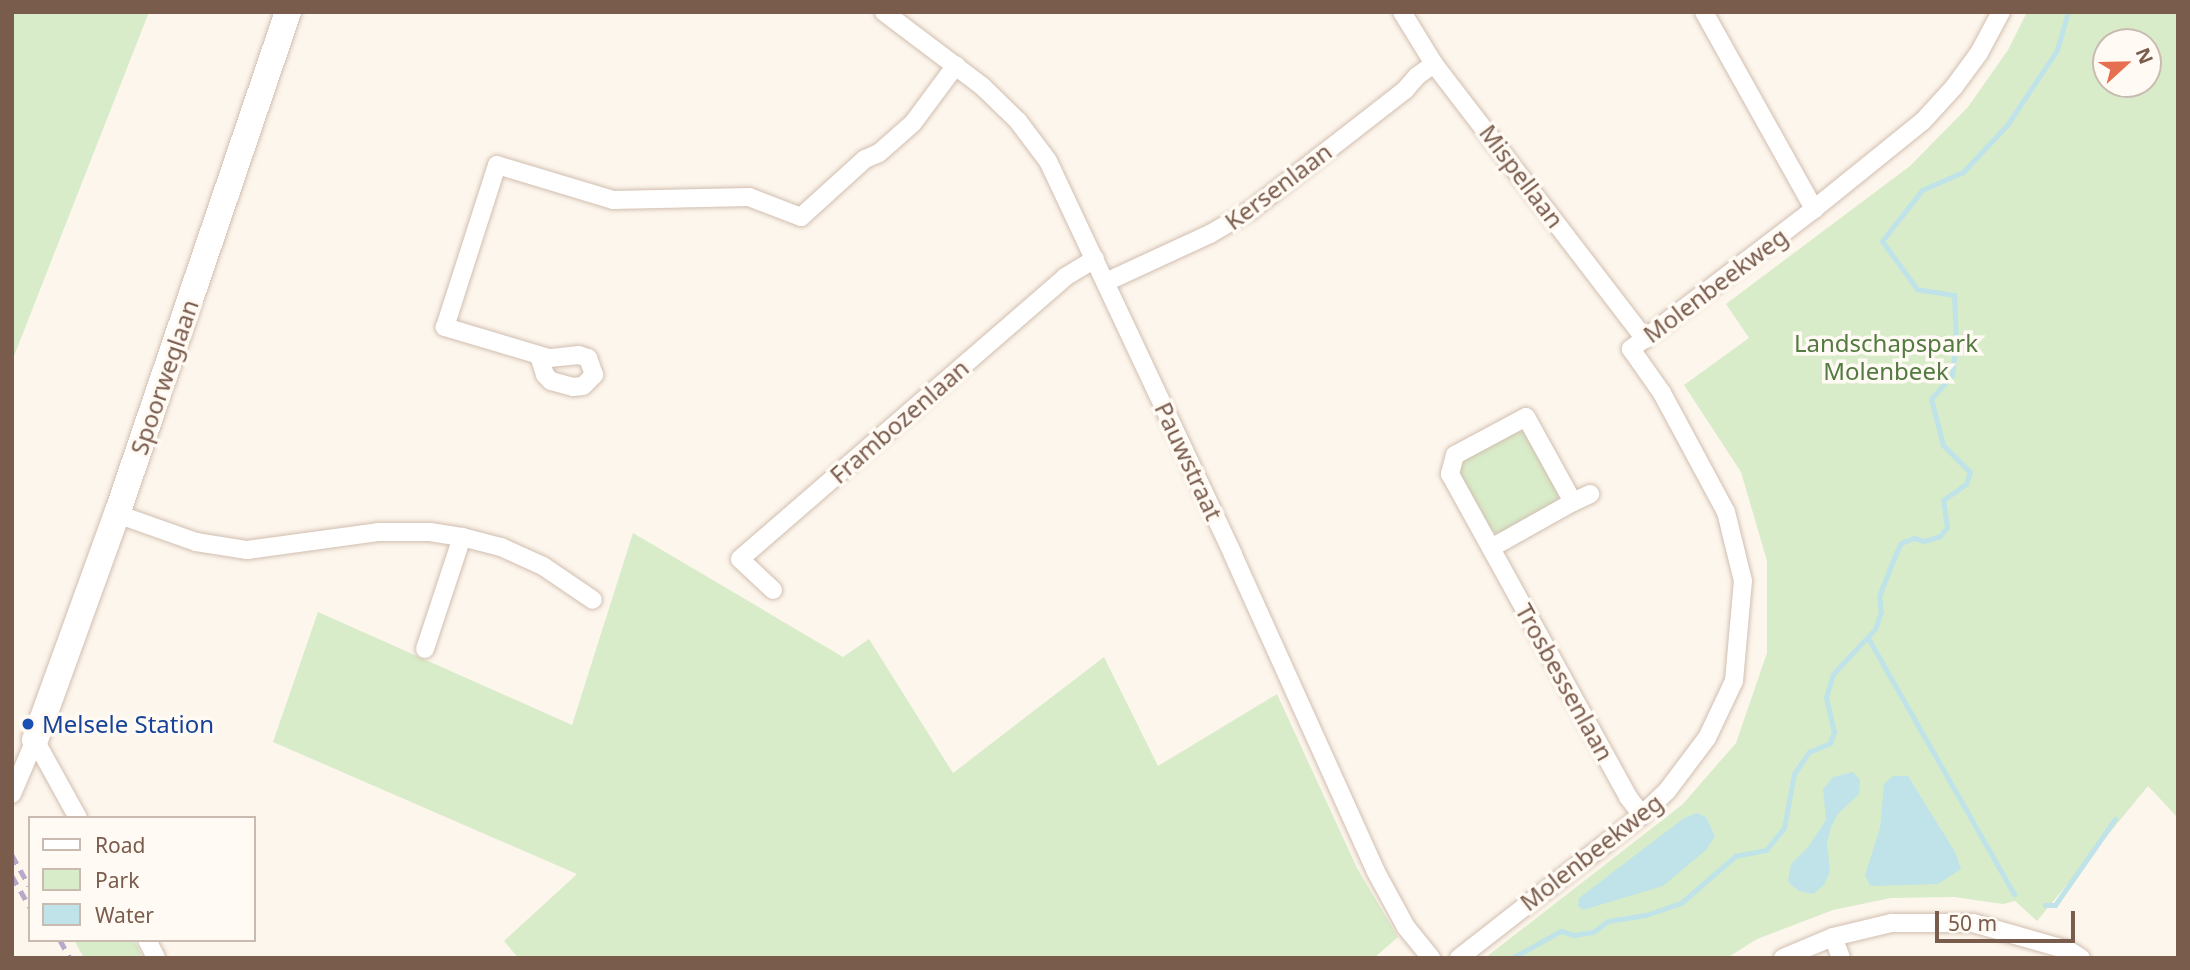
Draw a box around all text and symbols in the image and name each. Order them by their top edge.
north arrow [2092,28,2162,98]
text: N [2130,44,2160,68]
street label: Mispellaan [1474,119,1570,233]
street label: Kersenlaan [1219,137,1337,235]
street label: Molenbeekweg [1637,222,1793,348]
street label: Spoorweglaan [124,296,204,458]
park label: Landschapspark Molenbeek [1794,329,1978,385]
street label: Frambozenlaan [824,353,974,489]
street label: Pauwstraat [1149,397,1229,525]
street label: Trosbessenlaan [1510,598,1620,766]
place label: Melsele Station [42,710,214,738]
marker: Melsele Station [20,716,36,732]
street label: Molenbeekweg [1514,788,1668,916]
legend [28,816,256,942]
text: Road [95,831,145,859]
text: Park [95,866,139,894]
scale bar [1938,897,2078,941]
text: Water [95,901,154,929]
text: 50 m [1948,909,1997,937]

